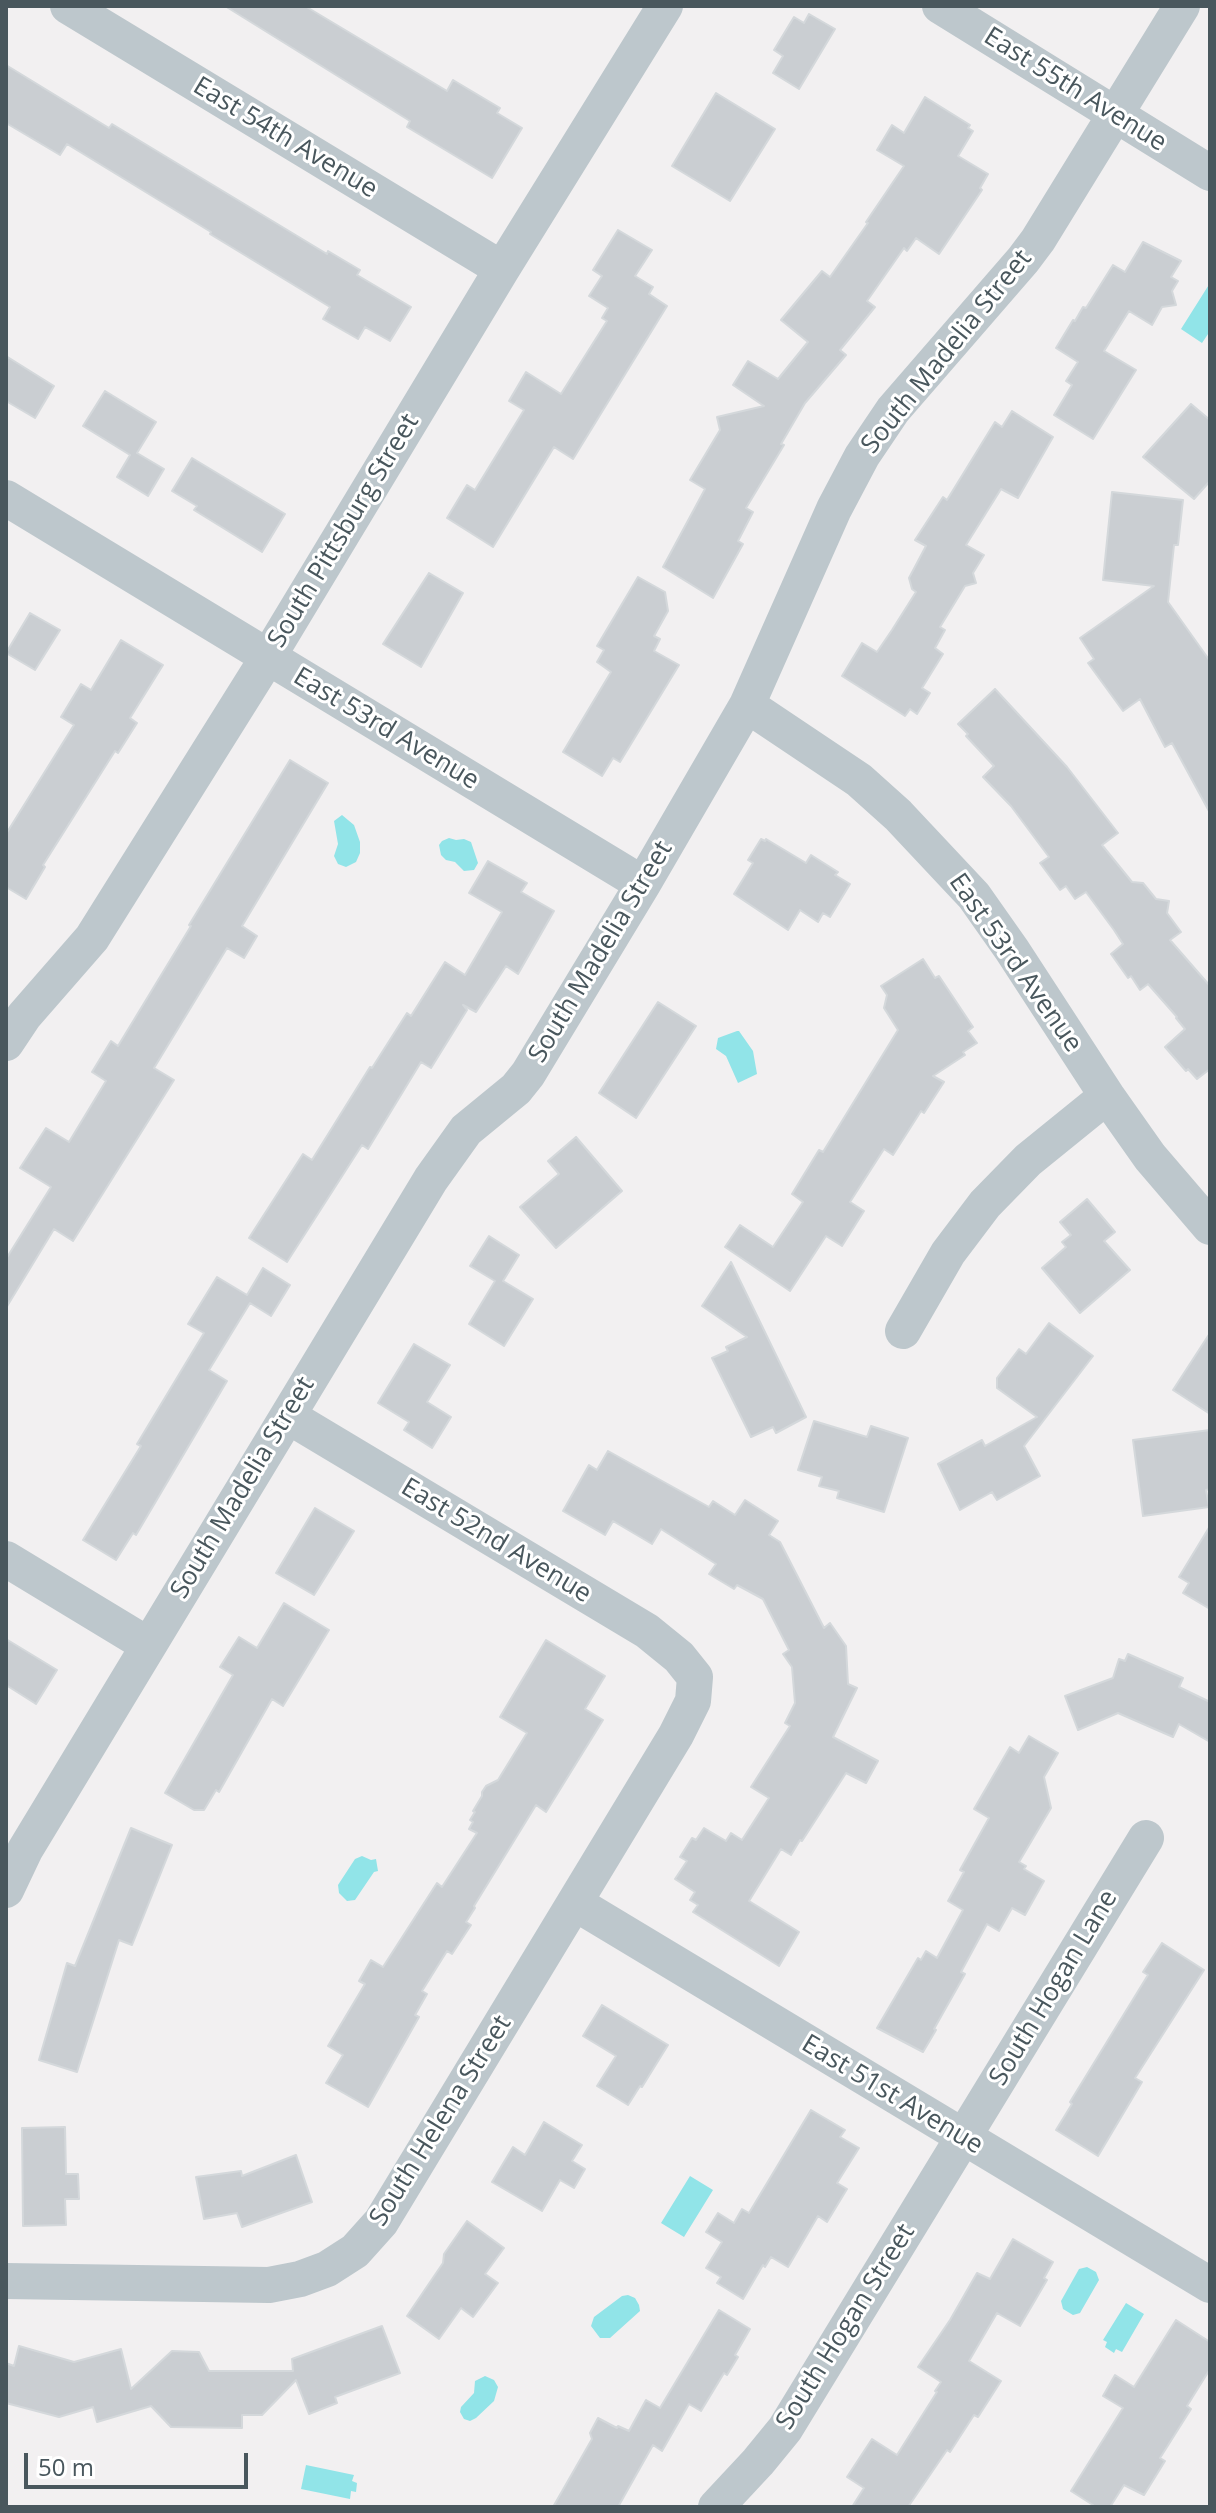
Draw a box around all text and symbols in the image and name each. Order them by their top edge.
street label: East 55th Avenue [978,21,1172,159]
street label: East 54th Avenue [187,71,383,205]
street label: South Madelia Street [855,244,1039,460]
street label: South Pittsburg Street [262,409,426,653]
street label: East 53rd Avenue [288,661,484,797]
street label: South Madelia Street [522,835,680,1069]
street label: East 53rd Avenue [942,868,1088,1058]
street label: South Madelia Street [164,1371,322,1605]
street label: East 52nd Avenue [395,1472,597,1610]
street label: South Hogan Lane [983,1885,1125,2091]
street label: South Helena Street [364,2010,518,2232]
street label: East 51st Avenue [796,2029,988,2161]
street label: South Hogan Street [770,2218,922,2436]
scale bar [28,2437,252,2487]
text: 50 m [38,2450,94,2483]

